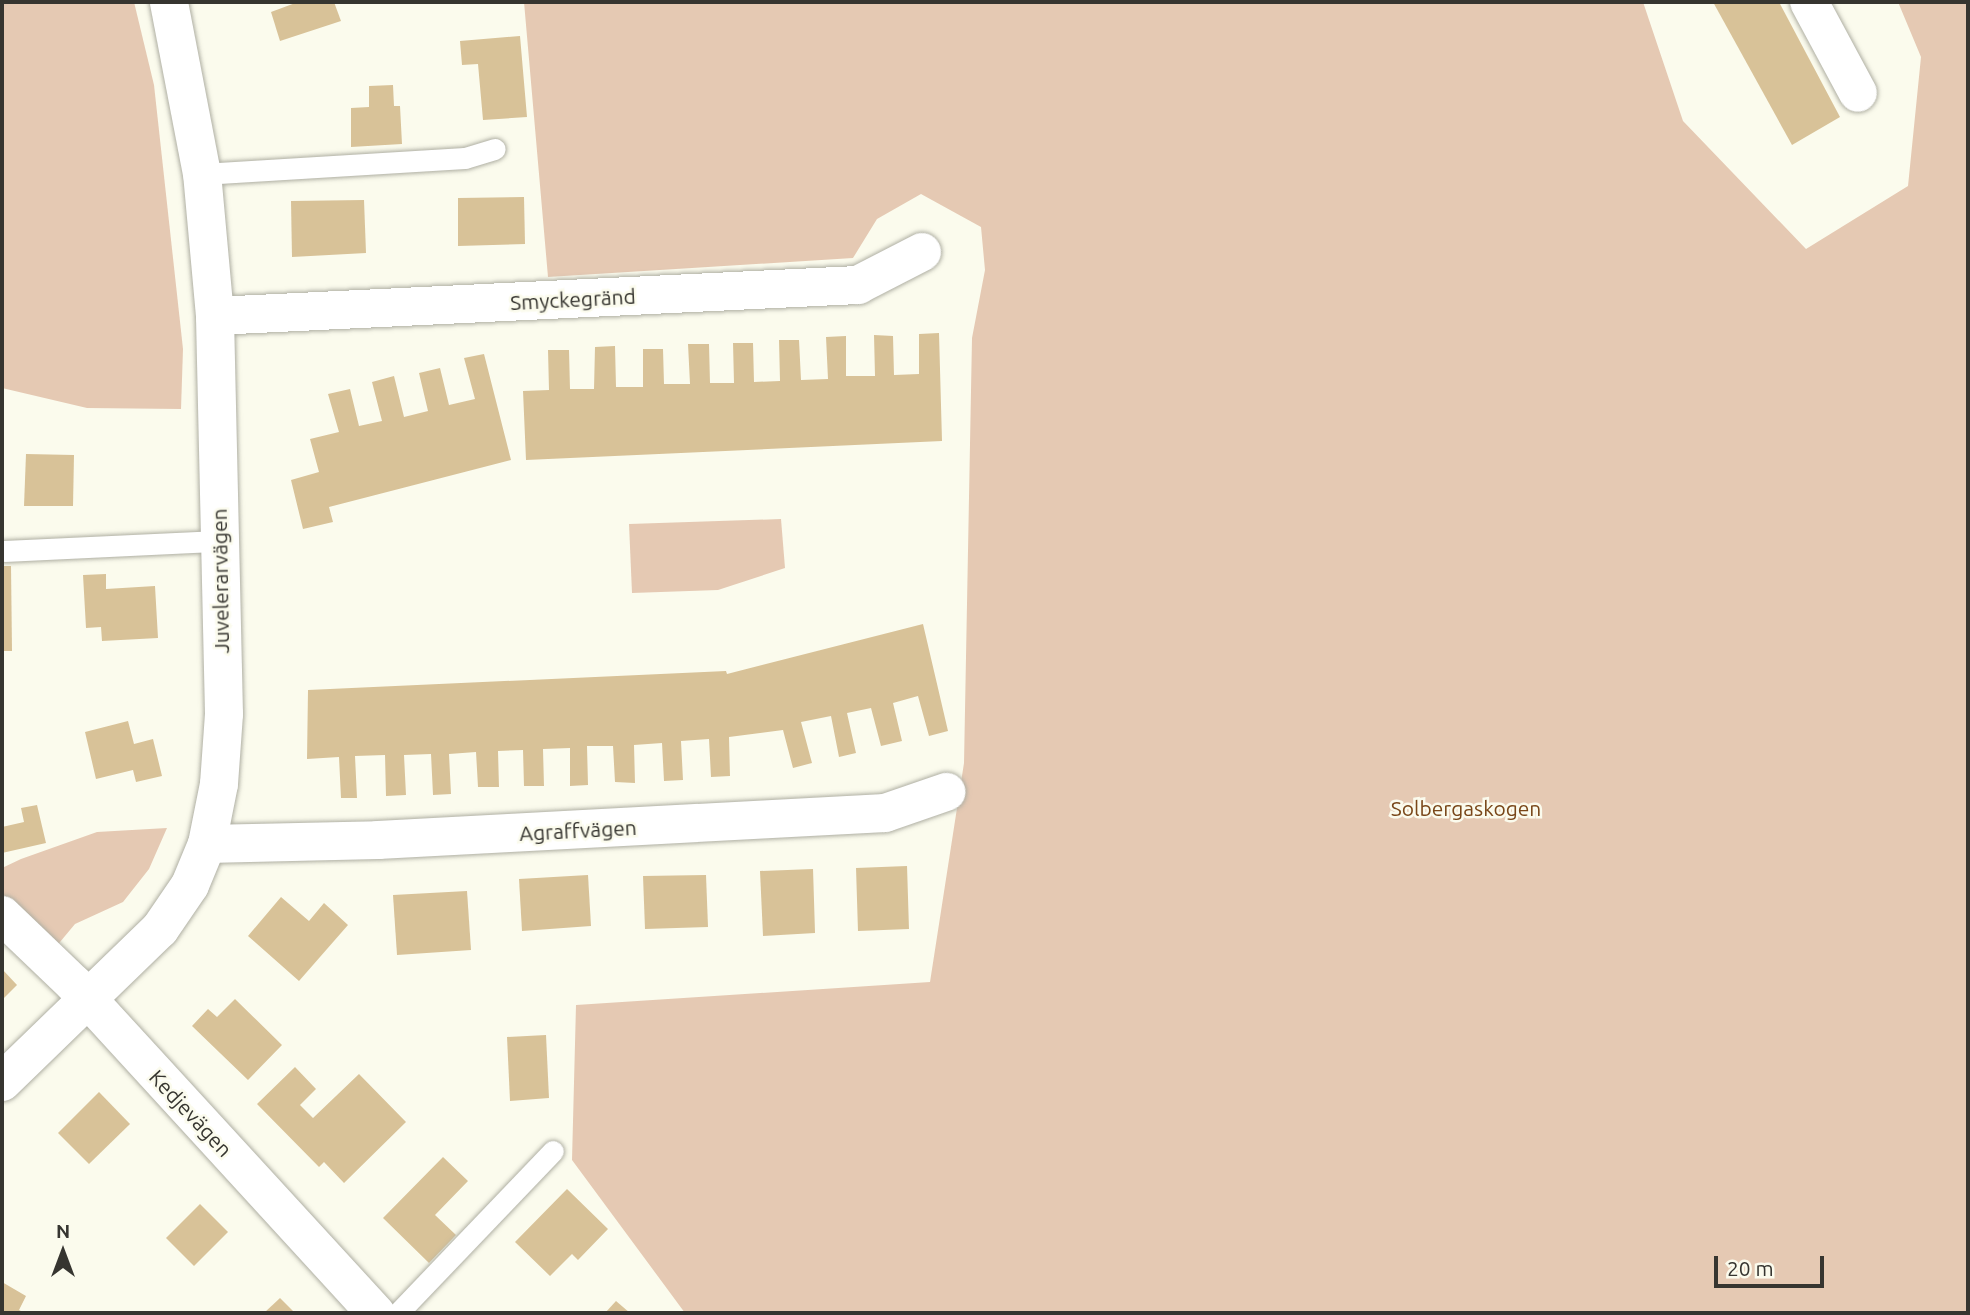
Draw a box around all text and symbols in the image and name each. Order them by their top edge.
street label: Smyckegränd [509,283,637,315]
street label: Juvelerarvägen [206,508,234,654]
park label: Solbergaskogen [1391,795,1541,821]
street label: Agraffvägen [519,814,637,846]
street label: Kedjevägen [144,1064,238,1162]
north arrow [28,1217,98,1287]
text: N [56,1220,70,1242]
scale bar [1718,1242,1828,1286]
text: 20 m [1727,1256,1774,1280]

